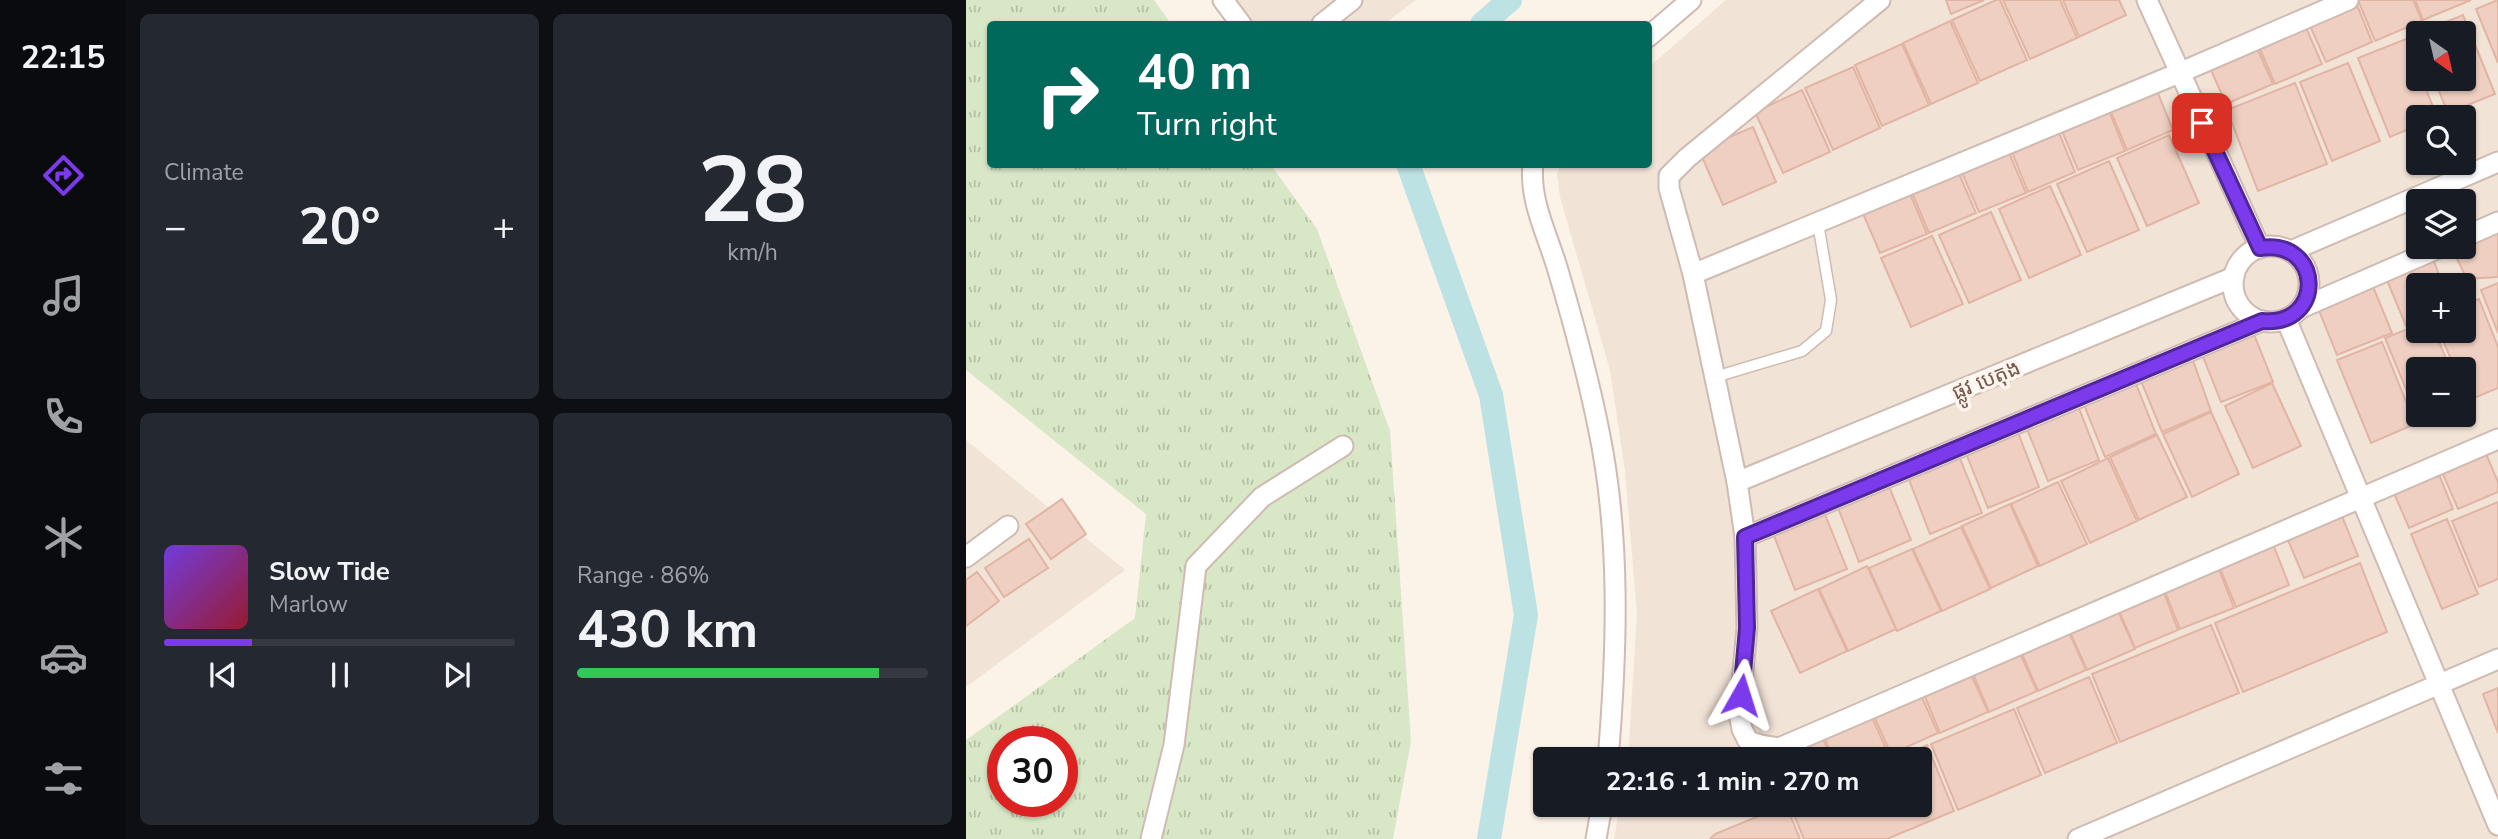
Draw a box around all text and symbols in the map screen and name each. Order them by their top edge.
north arrow [2406,21,2476,91]
map controls [2406,21,2476,427]
text: 22:15 [21,36,105,79]
text: 40 m [1137,39,1252,106]
icon: right [1022,49,1113,140]
pin [2172,93,2232,153]
text: Turn right [1137,103,1277,146]
icon: arrive [2183,104,2221,142]
button: search [2406,105,2476,175]
text: 28 [698,129,807,253]
icon: directions [39,151,88,200]
text: Climate [164,157,244,188]
button: layers [2406,189,2476,259]
text: 20° [298,191,381,262]
text: − [164,202,187,253]
text: + [492,202,515,253]
text: km/h [727,237,778,268]
icon: music [39,271,88,320]
button: + [2406,273,2476,343]
street label: ផ្លូវ បេតុង [1948,354,2026,411]
button: − [2406,357,2476,427]
icon: phone [39,392,88,441]
icon: climate [39,513,88,562]
text: Slow Tide [269,554,390,589]
text: Range · 86% [577,560,709,591]
text: Marlow [269,589,348,620]
text: 430 km [577,594,758,665]
icon: car [39,633,88,682]
icon: previous [204,656,242,694]
icon: pause [321,656,359,694]
icon: next [438,656,476,694]
position arrow [1704,658,1778,732]
speed limit sign: 30 [987,726,1078,817]
icon: filters [39,754,88,803]
text: 22:16 · 1 min · 270 m [1606,764,1859,799]

